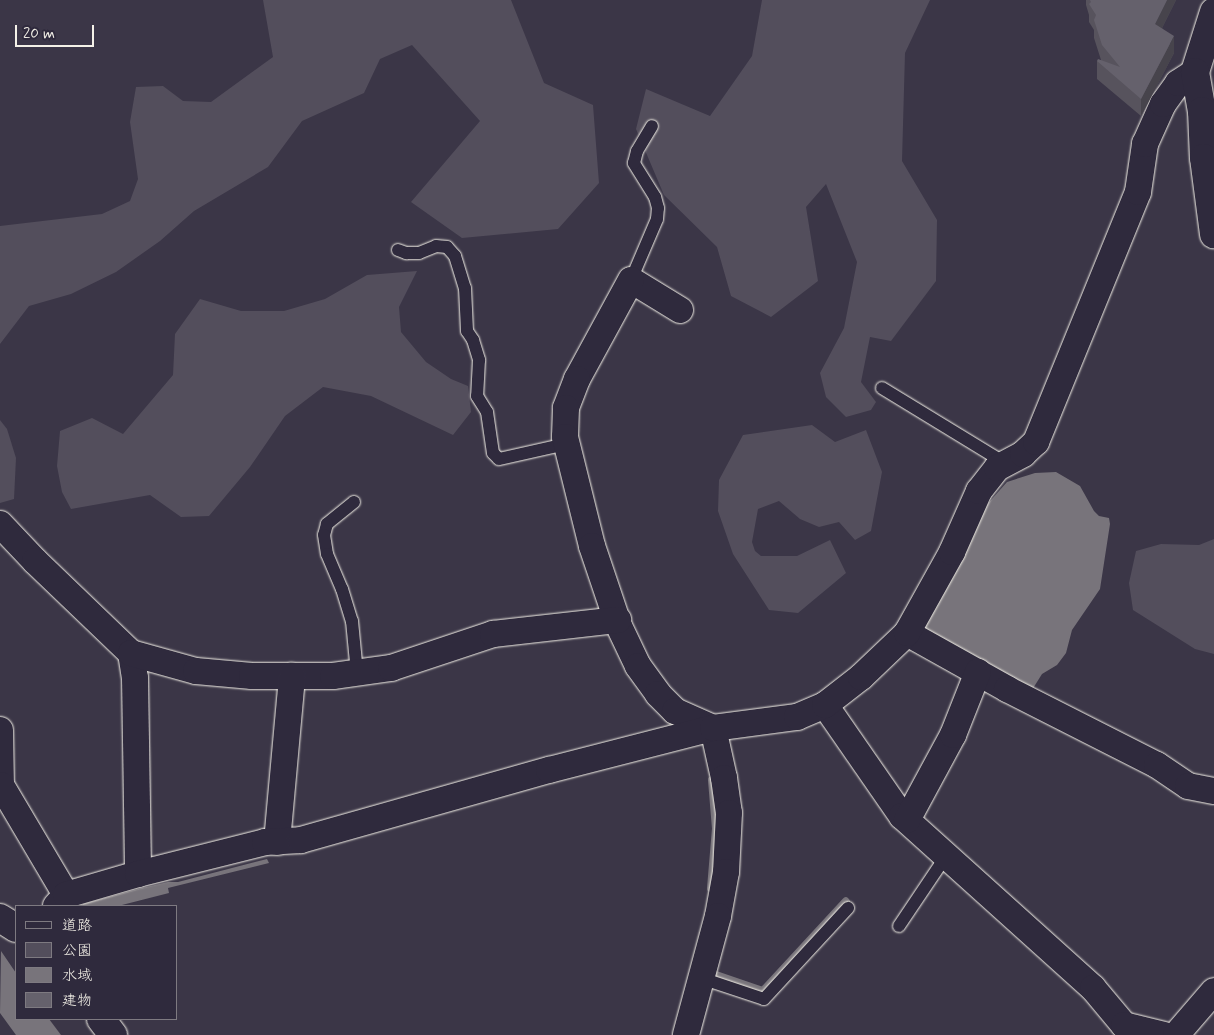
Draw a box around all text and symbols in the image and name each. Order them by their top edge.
scale bar [18,15,96,47]
text: 20 m [23,24,55,44]
legend [15,905,178,1020]
text: 道路 [62,916,92,936]
text: 公園 [62,941,92,961]
text: 水域 [62,966,92,986]
text: 建物 [62,991,92,1011]

